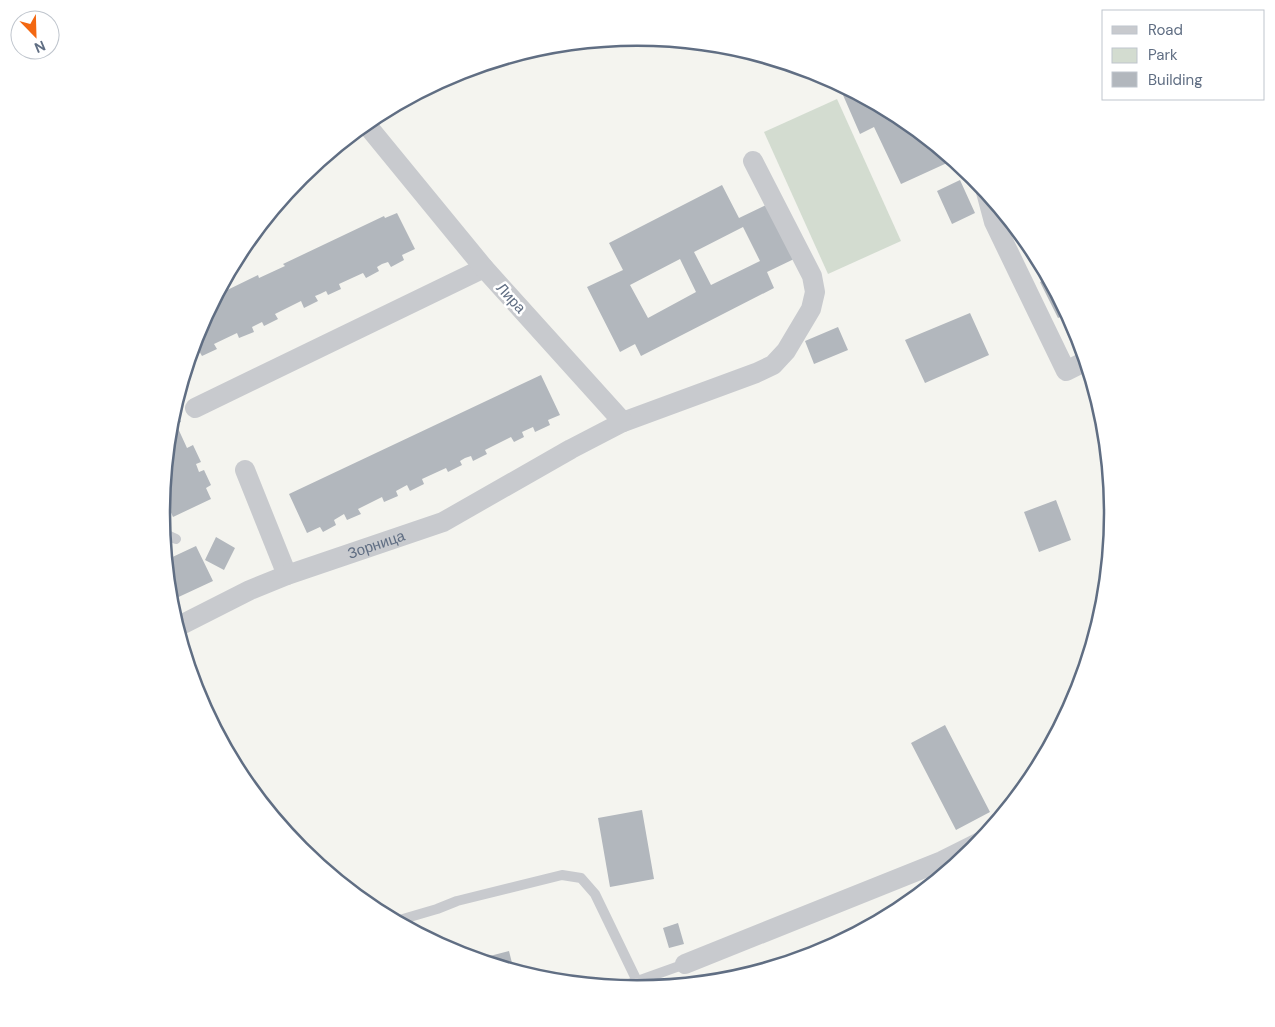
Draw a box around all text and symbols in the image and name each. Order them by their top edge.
north arrow [10,10,60,60]
legend [1102,10,1265,100]
text: Road [1148,20,1183,40]
text: N [32,37,48,57]
text: Park [1148,45,1178,65]
text: Building [1148,70,1203,90]
street label: Лира [492,278,531,318]
street label: Зорница [345,525,408,564]

